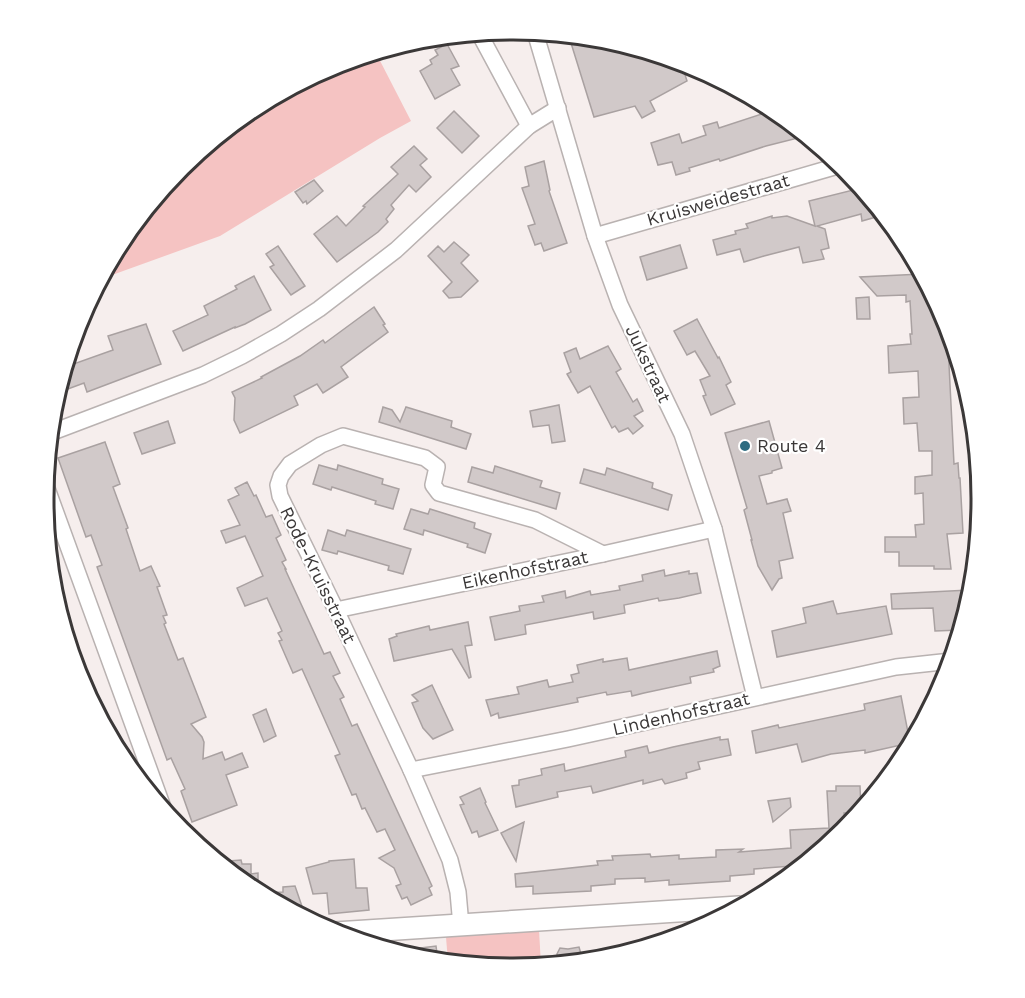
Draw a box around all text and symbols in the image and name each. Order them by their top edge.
street label: Kruisweidestraat [644,169,792,230]
street label: Jukstraat [621,322,676,406]
place label: Route 4 [757,435,826,456]
marker: Route 4 [738,439,752,453]
street label: Rode-Kruisstraat [276,503,361,647]
street label: Eikenhofstraat [460,546,590,593]
street label: Lindenhofstraat [610,687,752,739]

